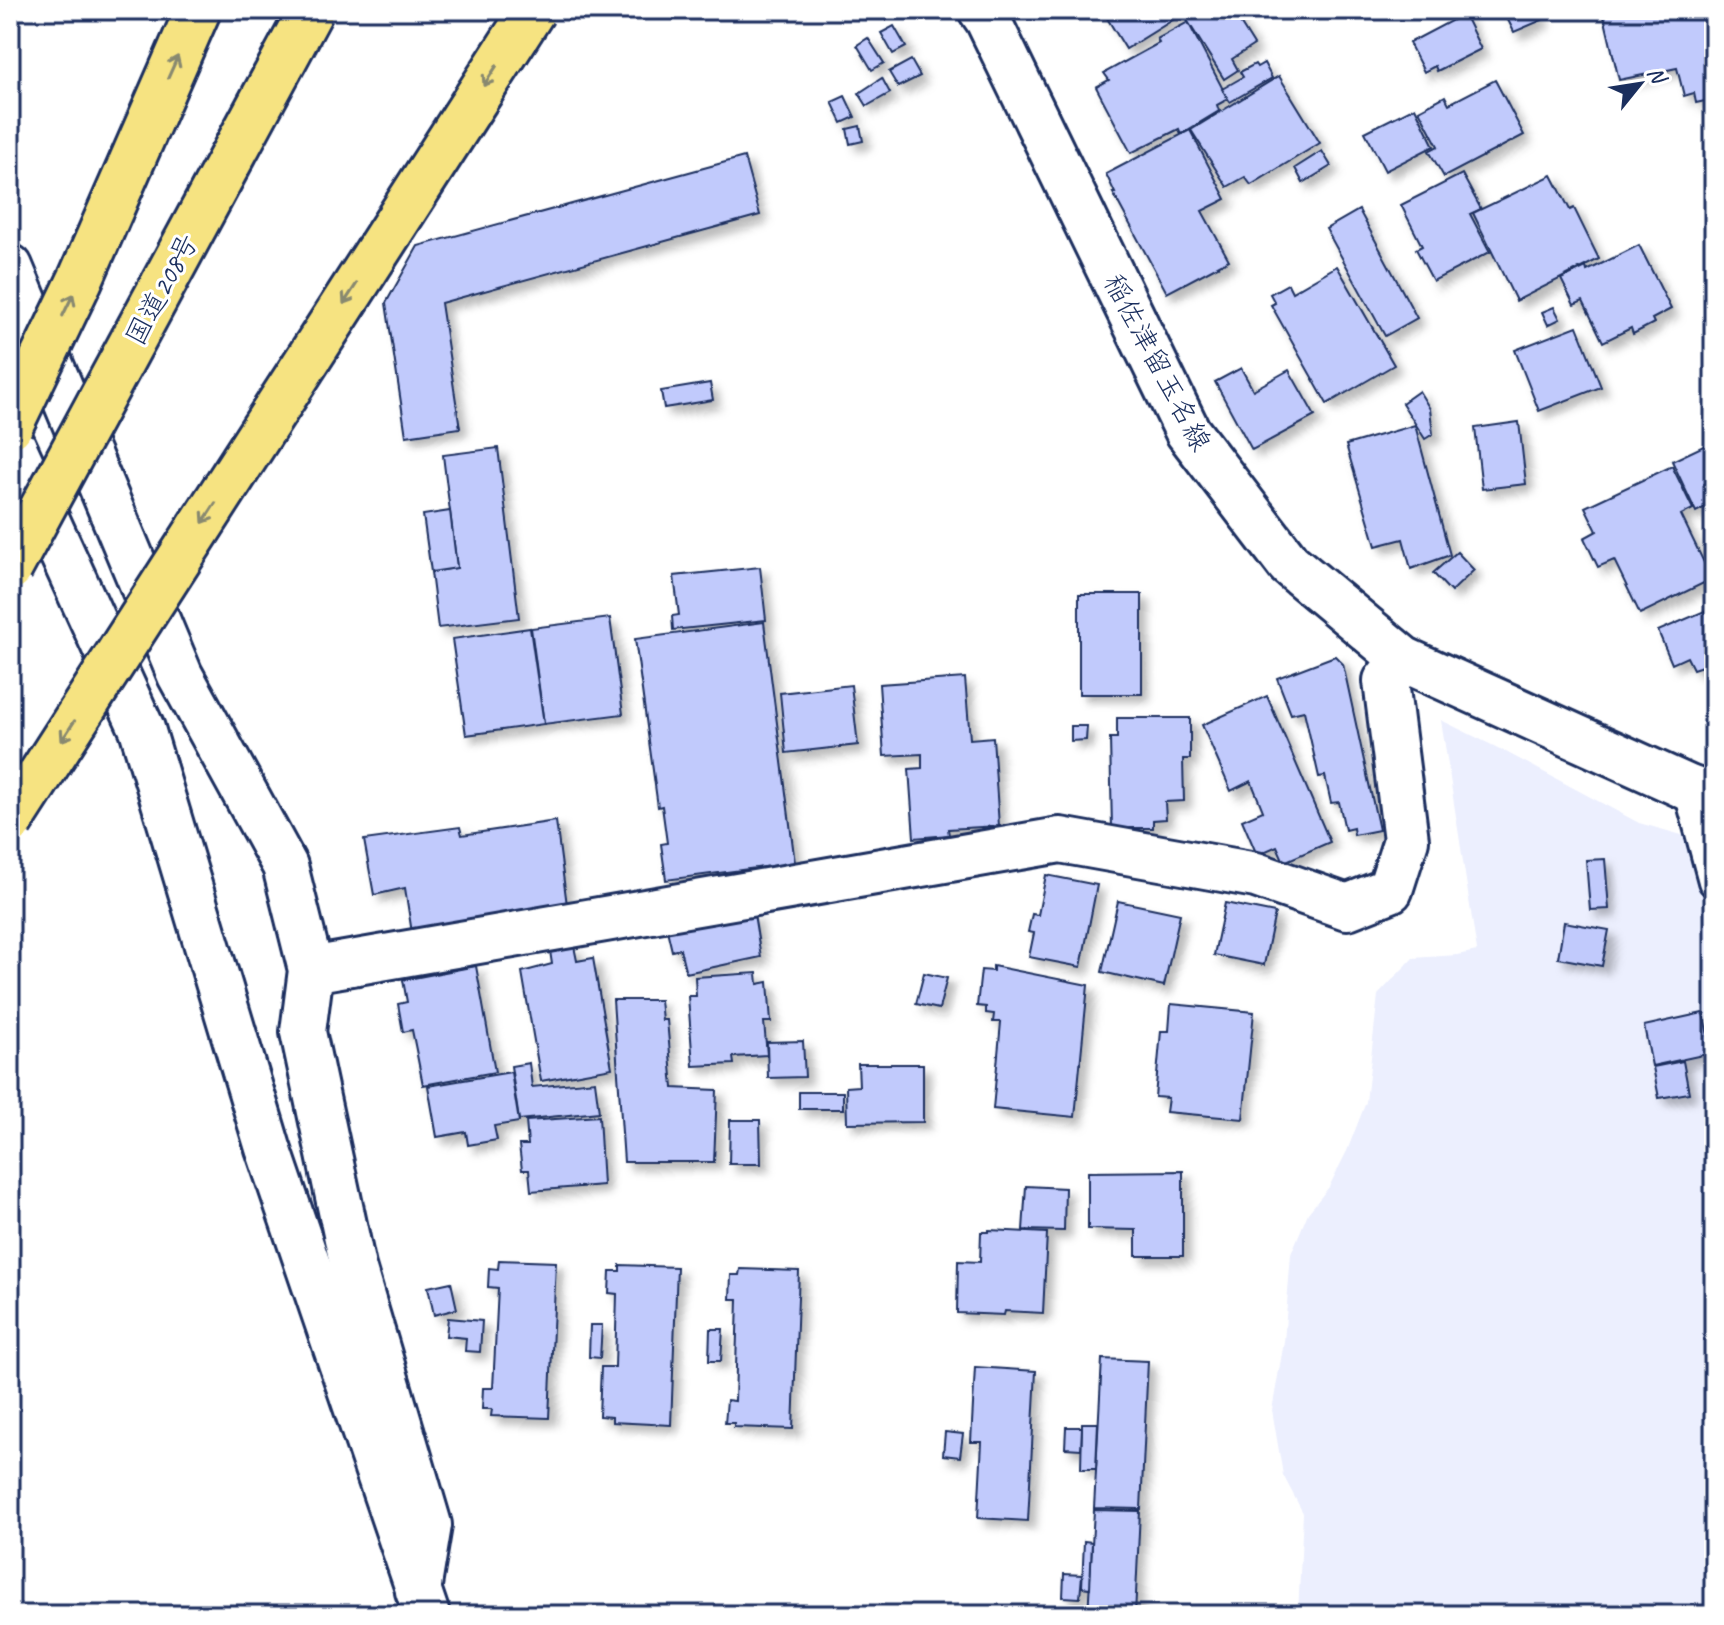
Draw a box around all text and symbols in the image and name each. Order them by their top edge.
north arrow [1600,44,1680,124]
one-way arrow [166,55,181,79]
text: N [1641,62,1674,90]
one-way arrow [482,64,499,86]
street label: 国道208号 [117,227,205,351]
street label: 稲佐津留玉名線 [1096,267,1219,457]
one-way arrow [341,282,357,305]
one-way arrow [61,294,76,318]
one-way arrow [200,501,216,524]
one-way arrow [60,720,77,742]

